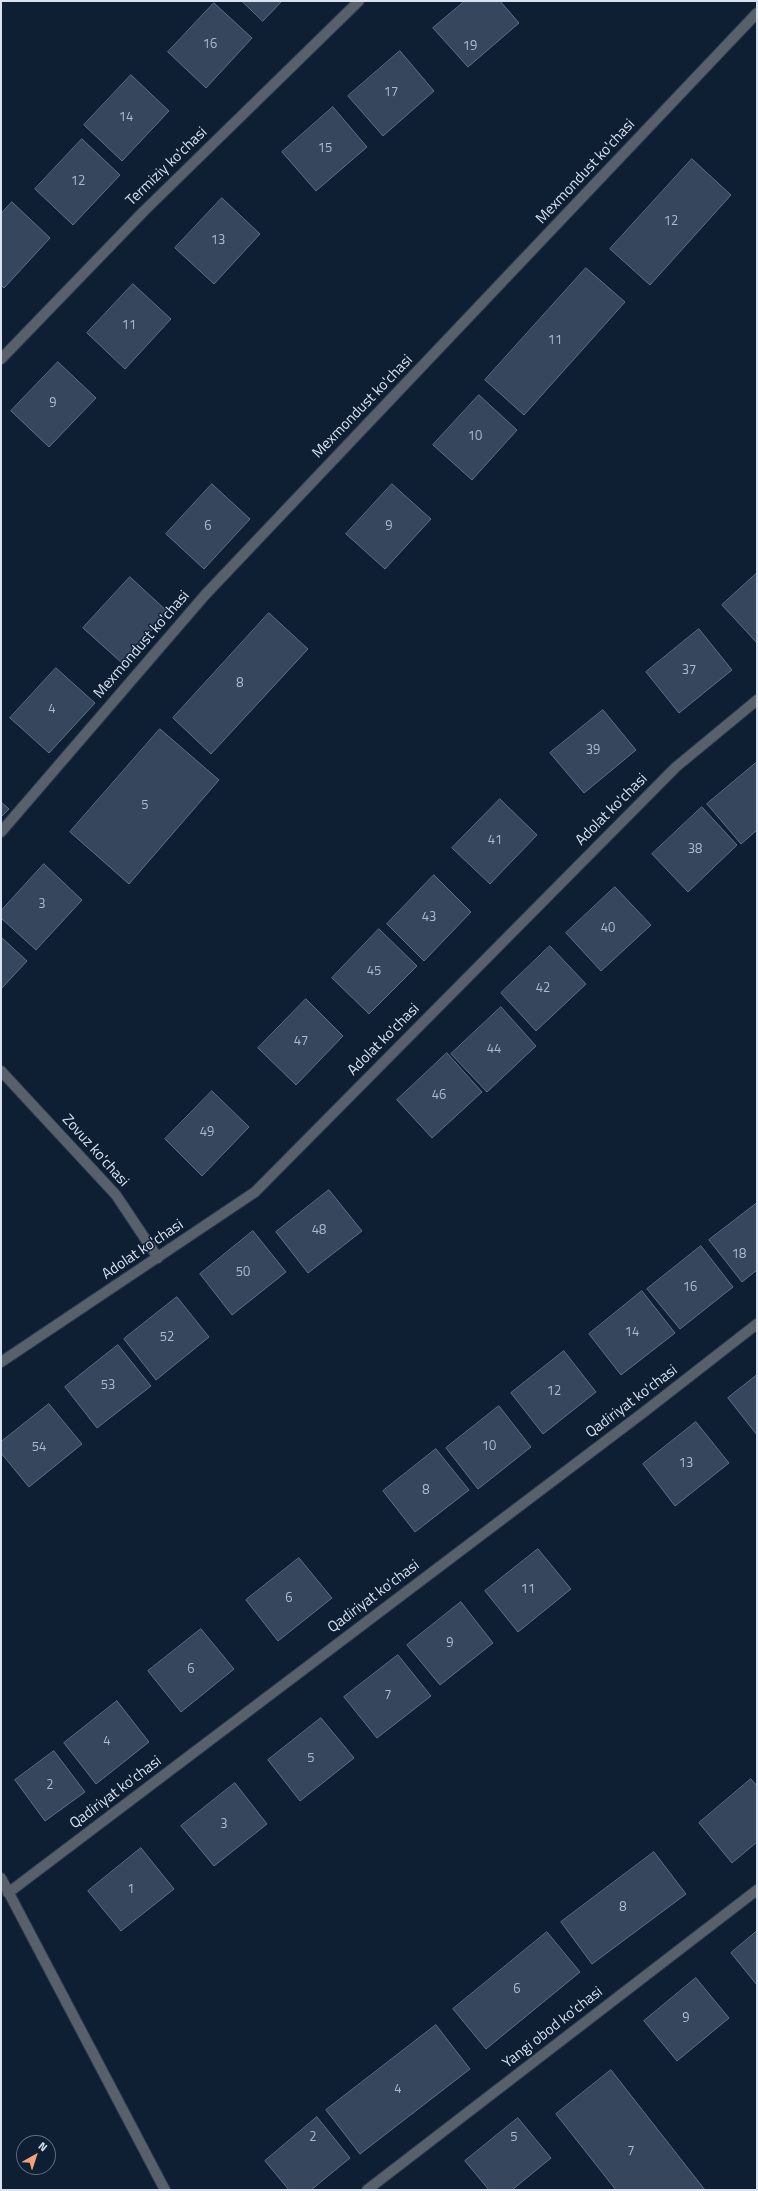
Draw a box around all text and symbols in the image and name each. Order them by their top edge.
house number: 16 [203,37,217,53]
house number: 19 [463,39,477,55]
house number: 17 [384,85,398,101]
house number: 14 [119,110,133,126]
street label: Mexmondust ko'chasi [533,116,639,228]
street label: Termiziy ko'chasi [123,124,211,210]
house number: 15 [318,141,332,157]
house number: 12 [71,174,85,190]
house number: 12 [664,214,678,230]
house number: 13 [211,233,225,249]
house number: 11 [122,318,136,334]
house number: 11 [548,333,562,349]
street label: Mexmondust ko'chasi [309,352,417,462]
house number: 9 [49,396,57,412]
house number: 10 [468,429,482,445]
house number: 6 [204,519,212,535]
house number: 9 [385,519,393,535]
street label: Mexmondust ko'chasi [90,588,194,702]
house number: 37 [682,663,696,679]
house number: 8 [236,676,244,692]
house number: 4 [48,702,56,718]
house number: 39 [586,743,600,759]
street label: Adolat ko'chasi [572,770,652,850]
house number: 5 [141,798,149,814]
house number: 41 [488,833,502,849]
house number: 38 [688,842,702,858]
house number: 3 [38,897,46,913]
house number: 43 [422,910,436,926]
house number: 40 [601,921,615,937]
house number: 45 [367,964,381,980]
house number: 42 [536,981,550,997]
street label: Adolat ko'chasi [344,1000,424,1080]
house number: 47 [294,1034,308,1050]
house number: 44 [487,1042,501,1058]
house number: 46 [432,1088,446,1104]
street label: Zovuz ko'chasi [58,1111,132,1191]
house number: 49 [200,1125,214,1141]
street label: Adolat ko'chasi [99,1216,187,1284]
house number: 48 [312,1223,326,1239]
house number: 18 [732,1247,746,1263]
house number: 50 [236,1265,250,1281]
house number: 16 [683,1280,697,1296]
house number: 14 [625,1325,639,1341]
house number: 52 [160,1330,174,1346]
street label: Qadiriyat ko'chasi [583,1362,681,1442]
house number: 53 [101,1378,115,1394]
house number: 12 [547,1384,561,1400]
house number: 10 [482,1439,496,1455]
house number: 54 [32,1440,46,1456]
house number: 13 [679,1456,693,1472]
house number: 8 [422,1483,430,1499]
street label: Qadiriyat ko'chasi [325,1557,423,1637]
house number: 11 [521,1582,535,1598]
house number: 6 [285,1591,293,1607]
house number: 9 [446,1636,454,1652]
house number: 6 [187,1662,195,1678]
house number: 7 [384,1688,392,1704]
house number: 4 [103,1734,111,1750]
house number: 5 [307,1751,315,1767]
street label: Qadiriyat ko'chasi [67,1753,165,1833]
house number: 2 [46,1778,54,1794]
house number: 3 [220,1817,228,1833]
house number: 1 [127,1882,135,1898]
house number: 8 [619,1900,627,1916]
house number: 6 [513,1982,521,1998]
street label: Yangi obod ko'chasi [499,1983,607,2073]
house number: 9 [682,2011,690,2027]
house number: 4 [394,2082,402,2098]
house number: 2 [309,2130,317,2146]
house number: 5 [510,2130,518,2146]
north arrow [16,2135,56,2175]
text: N [35,2138,51,2155]
house number: 7 [627,2144,635,2160]

